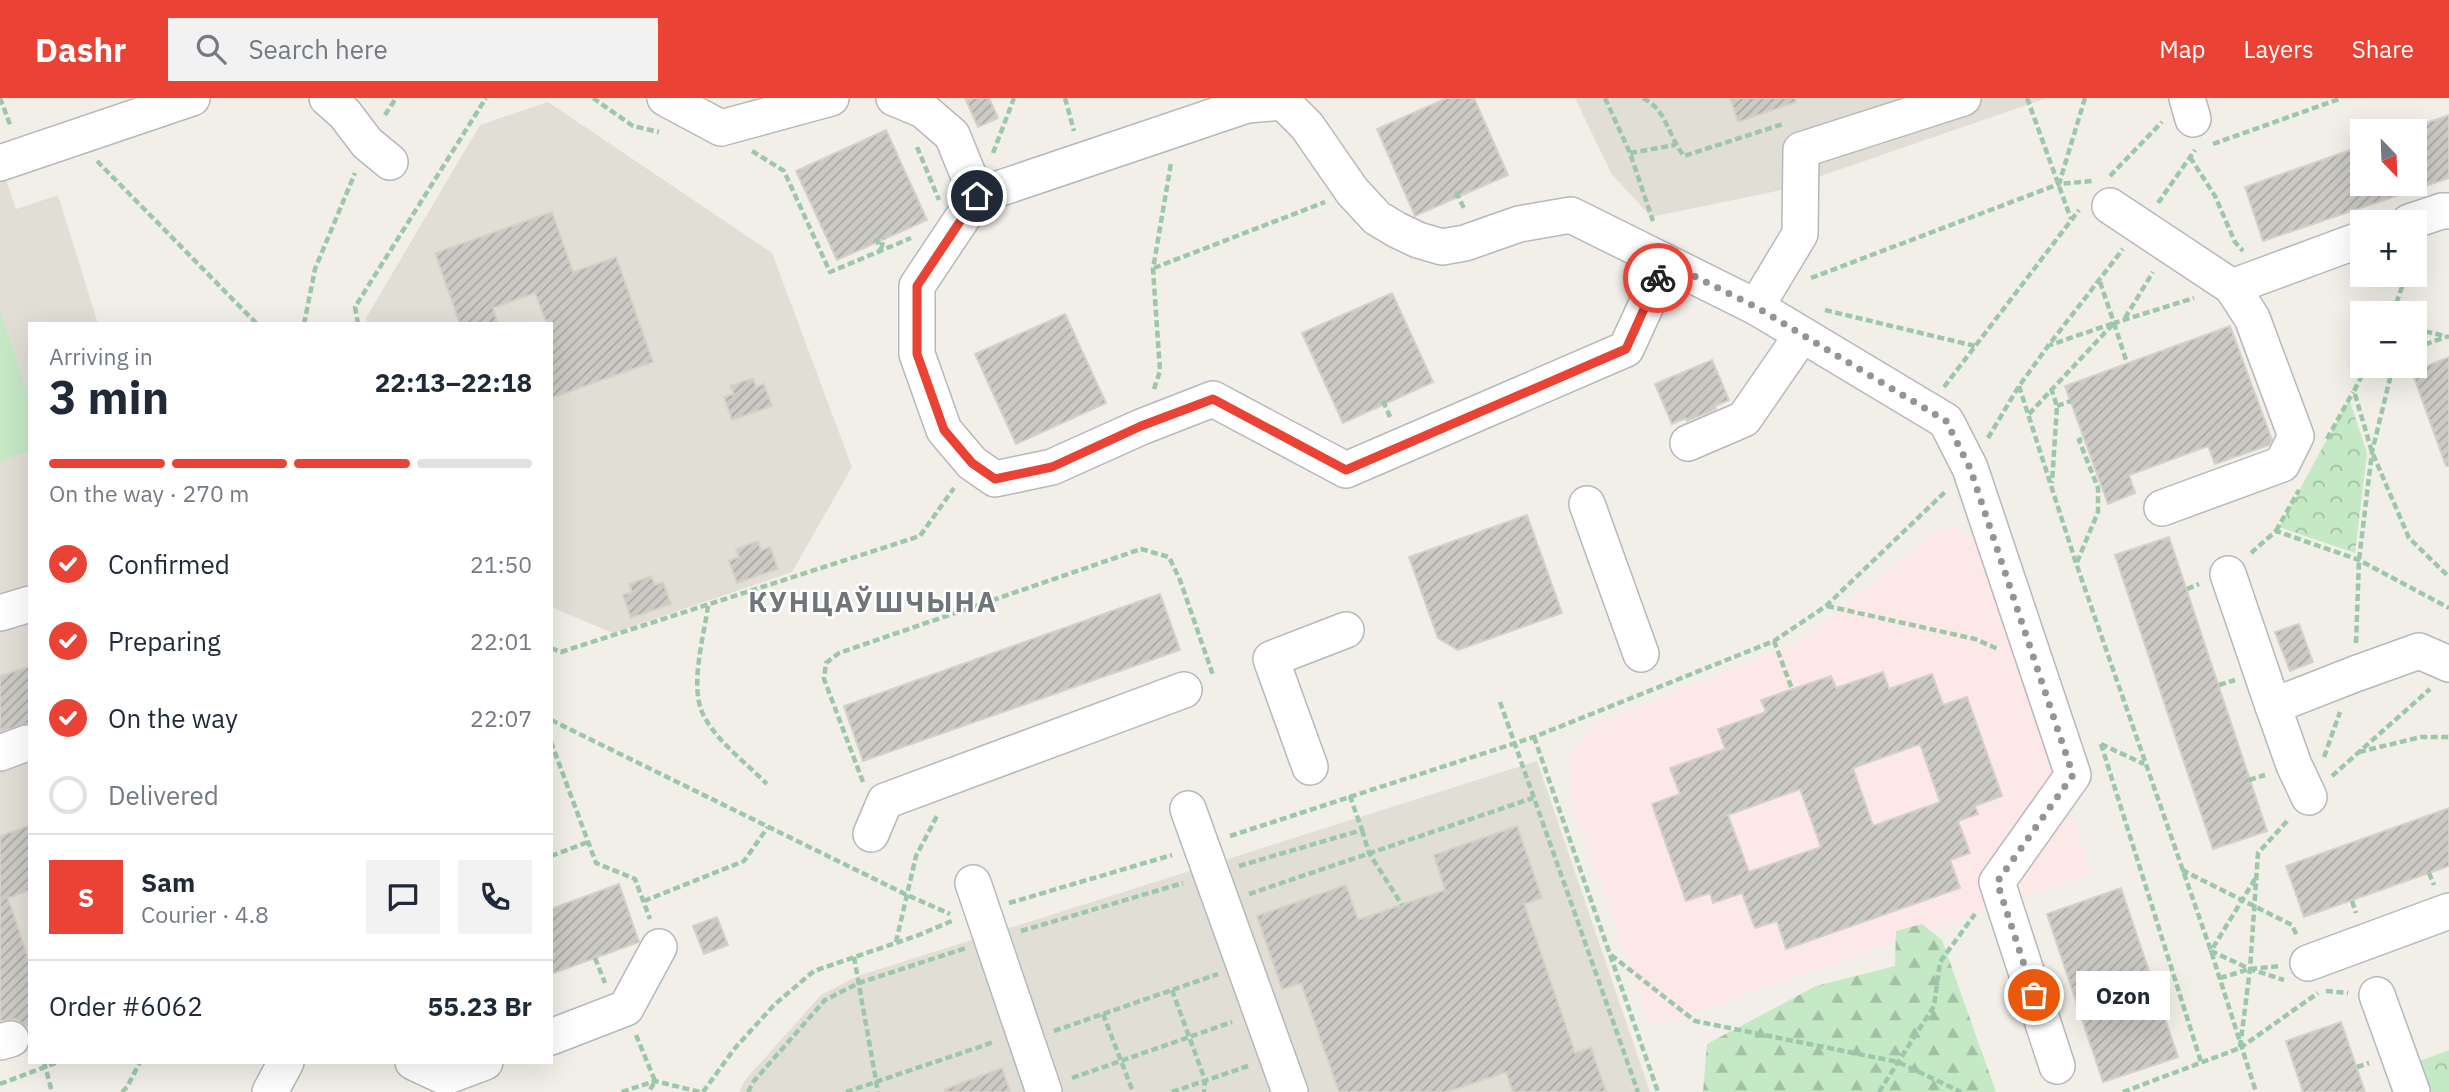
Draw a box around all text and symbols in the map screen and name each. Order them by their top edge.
search box [168,18,658,81]
text: Dashr [35,28,126,71]
icon: search [192,30,230,68]
text: Search here [248,32,388,66]
text: Map [2159,33,2206,65]
text: Layers [2244,33,2314,65]
text: Share [2352,33,2414,65]
north arrow [2350,119,2427,196]
map controls [2350,119,2427,378]
pin [947,166,1007,226]
icon: home [958,177,996,215]
button: + [2350,210,2427,287]
courier [1623,243,1693,313]
icon: bike [1639,259,1677,297]
button: − [2350,301,2427,378]
text: Arriving in [49,341,153,371]
text: 22:13–22:18 [375,365,532,399]
text: 3 min [49,367,169,427]
text: On the way · 270 m [49,478,249,508]
icon: check [49,545,87,583]
text: Confirmed [108,547,230,581]
text: 21:50 [470,549,532,579]
district label: КУНЦАЎШЧЫНА [748,583,998,620]
icon: check [49,622,87,660]
text: Preparing [108,624,221,658]
text: 22:01 [470,626,532,656]
icon: check [49,699,87,737]
text: On the way [108,701,238,735]
text: 22:07 [470,703,532,733]
text: Delivered [108,778,219,812]
button: chat [366,860,440,934]
button: phone [458,860,532,934]
text: Sam [141,865,195,899]
text: S [78,880,94,914]
text: Courier · 4.8 [141,899,269,929]
pin [2004,965,2064,1025]
callout: Ozon [2076,970,2170,1020]
icon: bag [2015,976,2053,1014]
text: Ozon [2096,980,2150,1010]
text: Order #6062 [49,989,203,1023]
text: 55.23 Br [428,989,532,1023]

